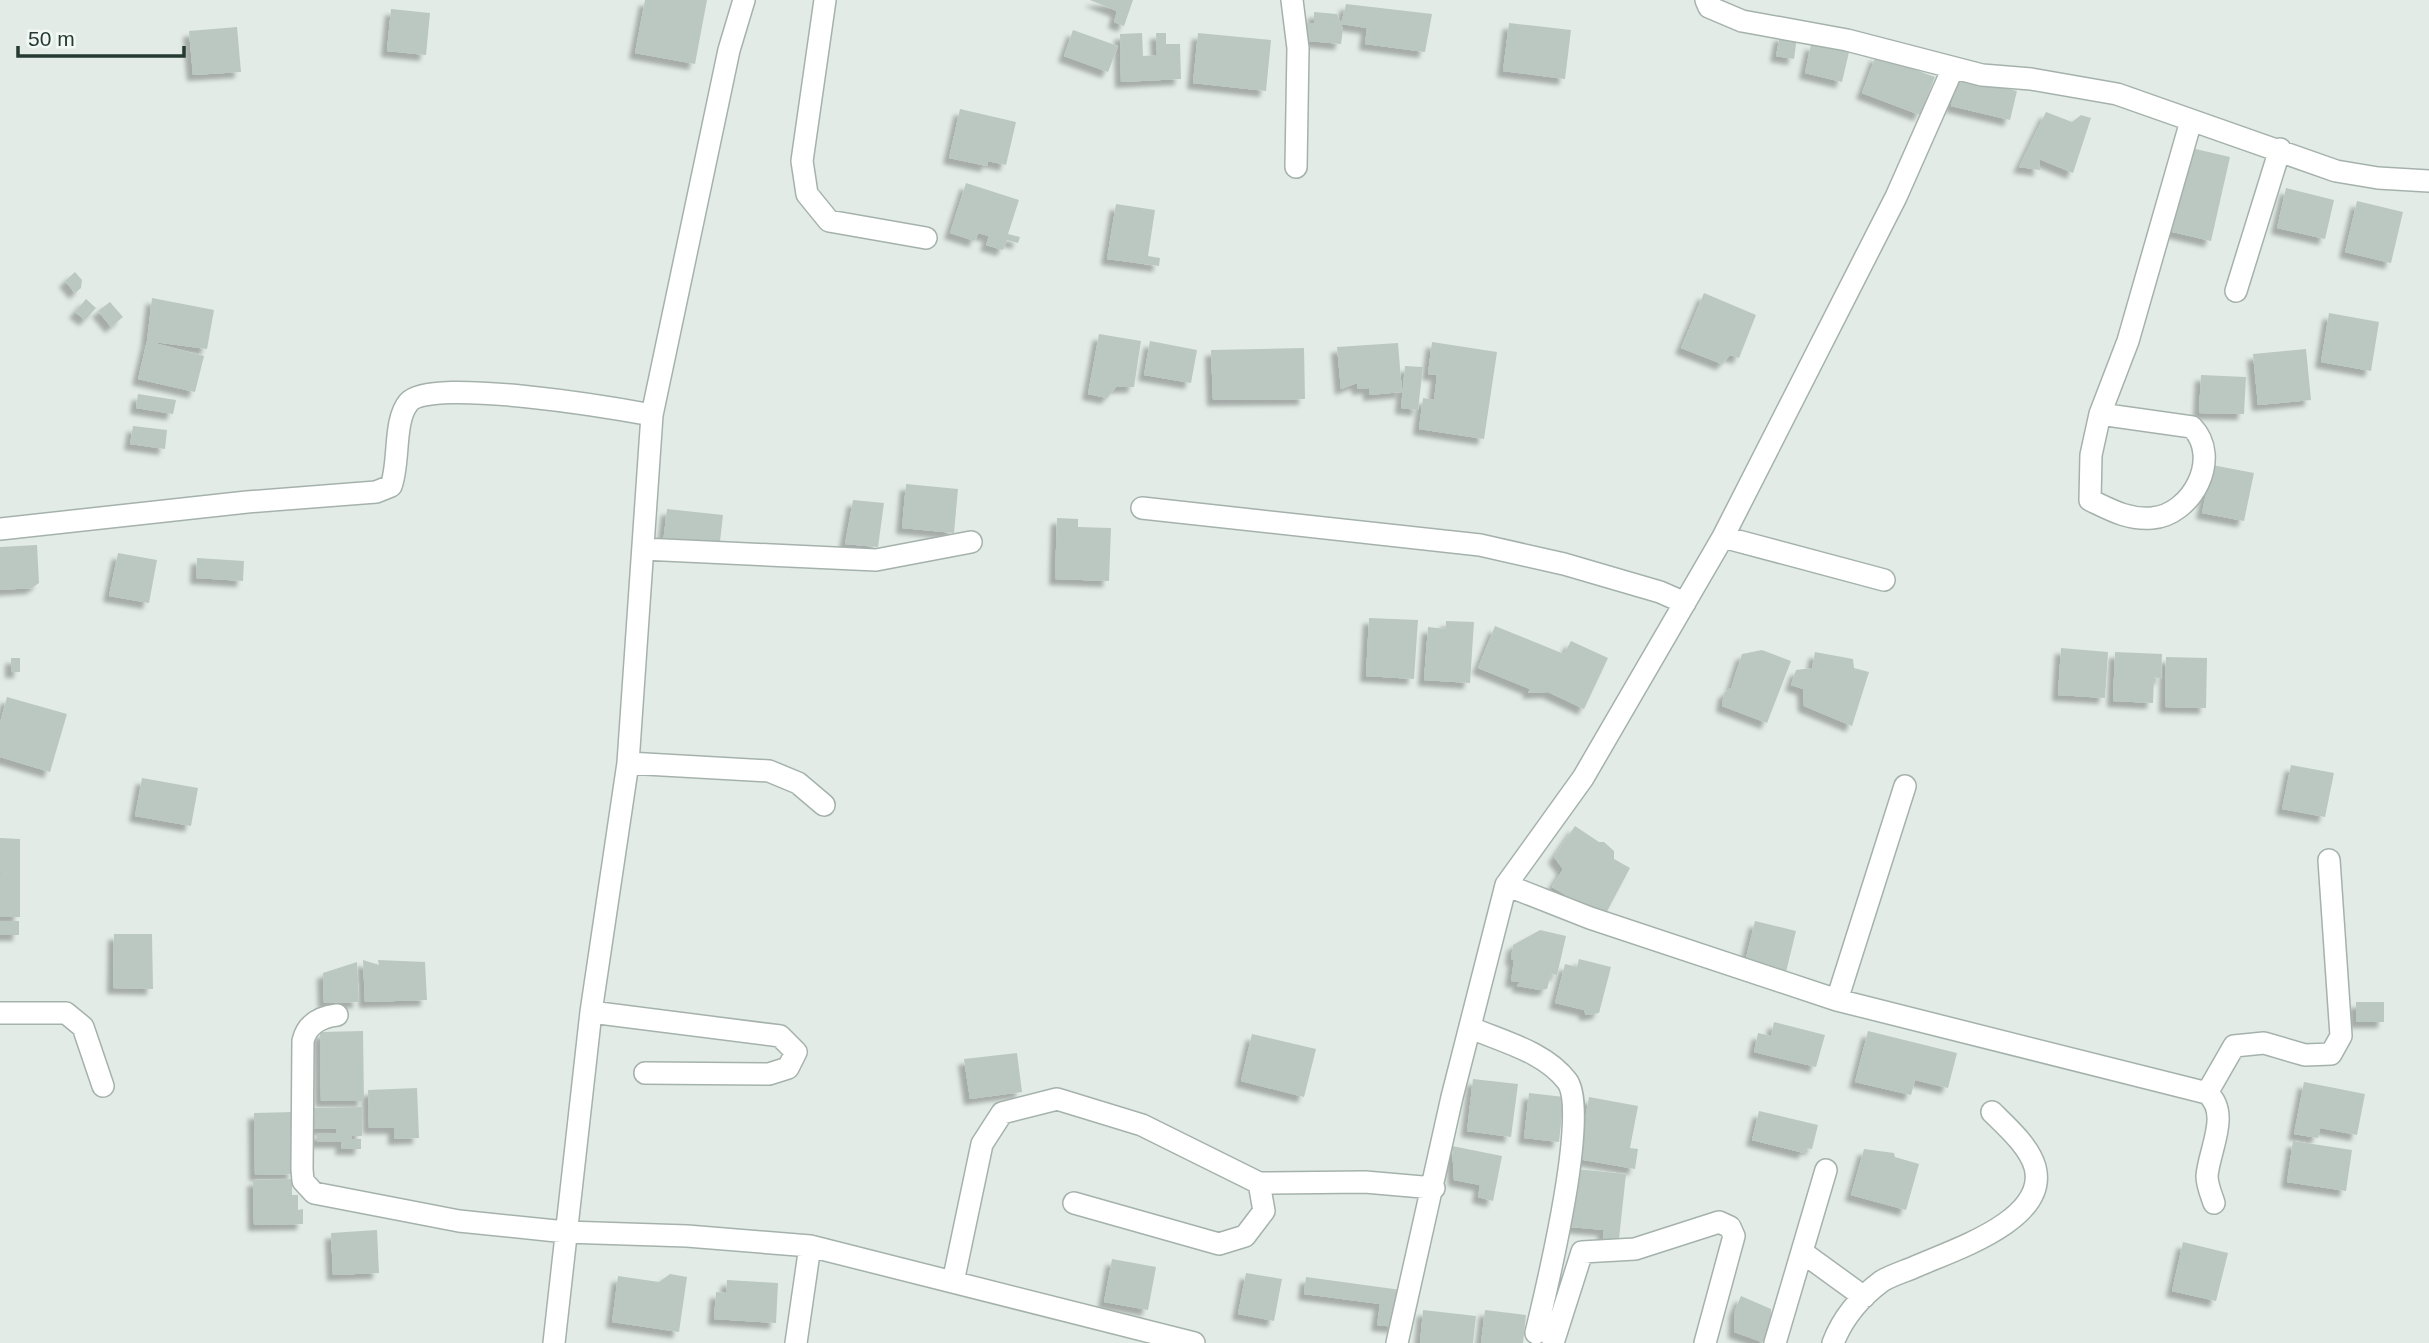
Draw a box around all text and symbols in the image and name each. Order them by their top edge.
scale bar [18,14,184,58]
text: 50 m [28,27,75,50]

